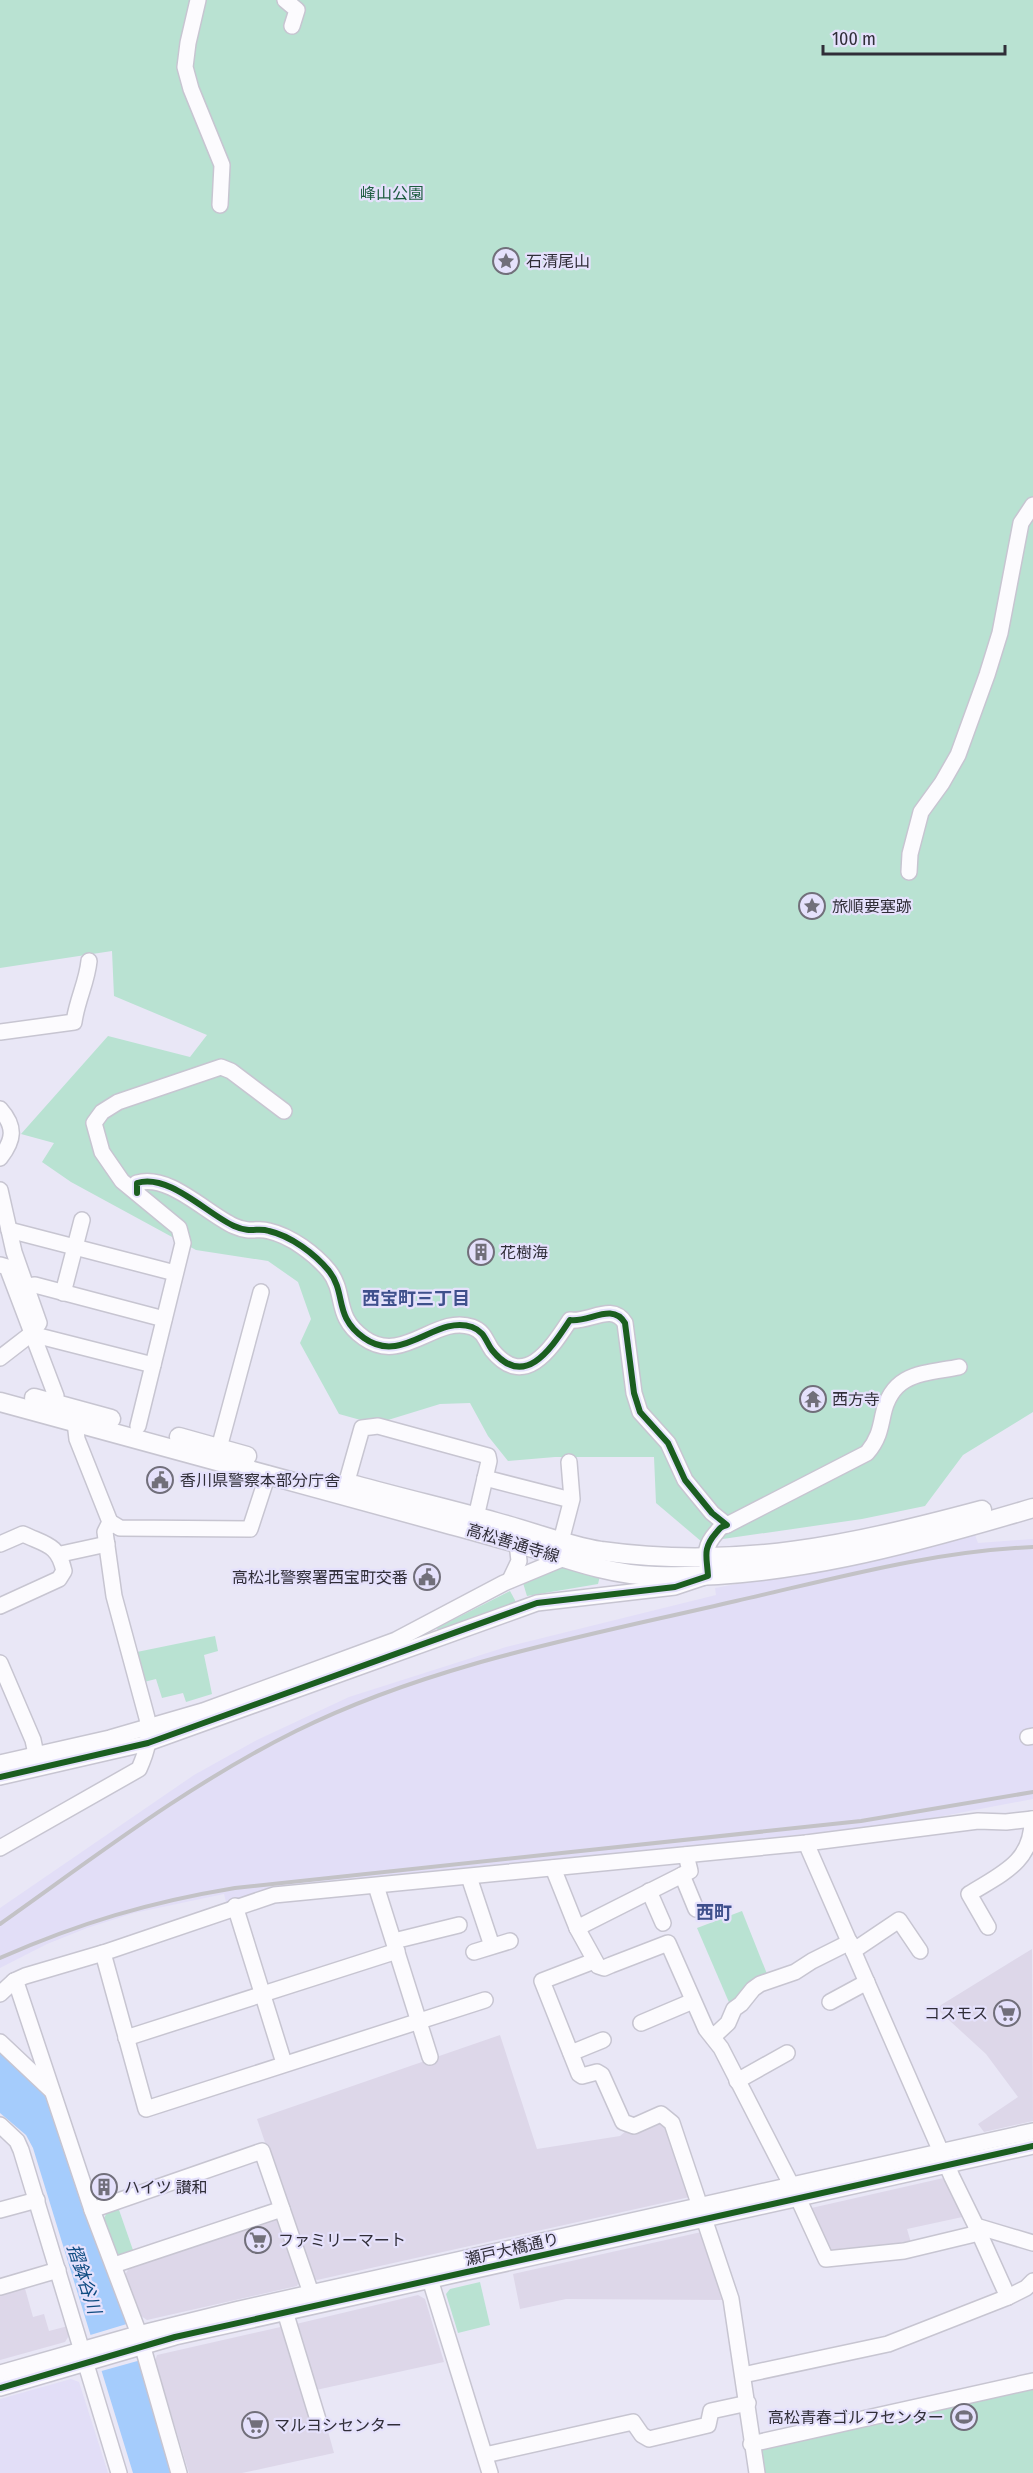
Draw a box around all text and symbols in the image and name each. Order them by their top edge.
scale bar [823,18,1004,56]
text: 100 m [832,28,876,50]
park label: 峰山公園 [360,184,424,203]
place icon: 石清尾山 [491,246,521,276]
place label: 石清尾山 [526,252,590,271]
place icon: 旅順要塞跡 [797,891,827,921]
place label: 旅順要塞跡 [832,897,912,916]
building icon: 花樹海 [466,1237,496,1267]
place label: 花樹海 [500,1243,548,1262]
district label: 西宝町三丁目 [362,1288,470,1310]
temple icon: 西方寺 [798,1384,828,1414]
place label: 西方寺 [832,1390,880,1409]
public building icon: 香川県警察本部分庁舎 [145,1465,175,1495]
place label: 香川県警察本部分庁舎 [180,1471,340,1490]
street label: 高松善通寺線 [464,1520,562,1566]
public building icon: 高松北警察署西宝町交番 [412,1562,442,1592]
place label: 高松北警察署西宝町交番 [232,1568,408,1587]
district label: 西町 [696,1902,732,1924]
supermarket icon: コスモス [992,1998,1022,2028]
place label: コスモス [924,2004,988,2023]
building icon: ハイツ 讃和 [89,2172,119,2202]
place label: ハイツ 讃和 [124,2178,207,2197]
supermarket icon: ファミリーマート [243,2225,273,2255]
street label: 瀬戸大橋通り [463,2229,561,2269]
place label: ファミリーマート [278,2231,406,2250]
water label: 摺鉢谷川 [62,2241,106,2319]
sports icon: 高松青春ゴルフセンター [949,2402,979,2432]
place label: 高松青春ゴルフセンター [768,2408,944,2427]
supermarket icon: マルヨシセンター [240,2410,270,2440]
place label: マルヨシセンター [274,2416,402,2435]

